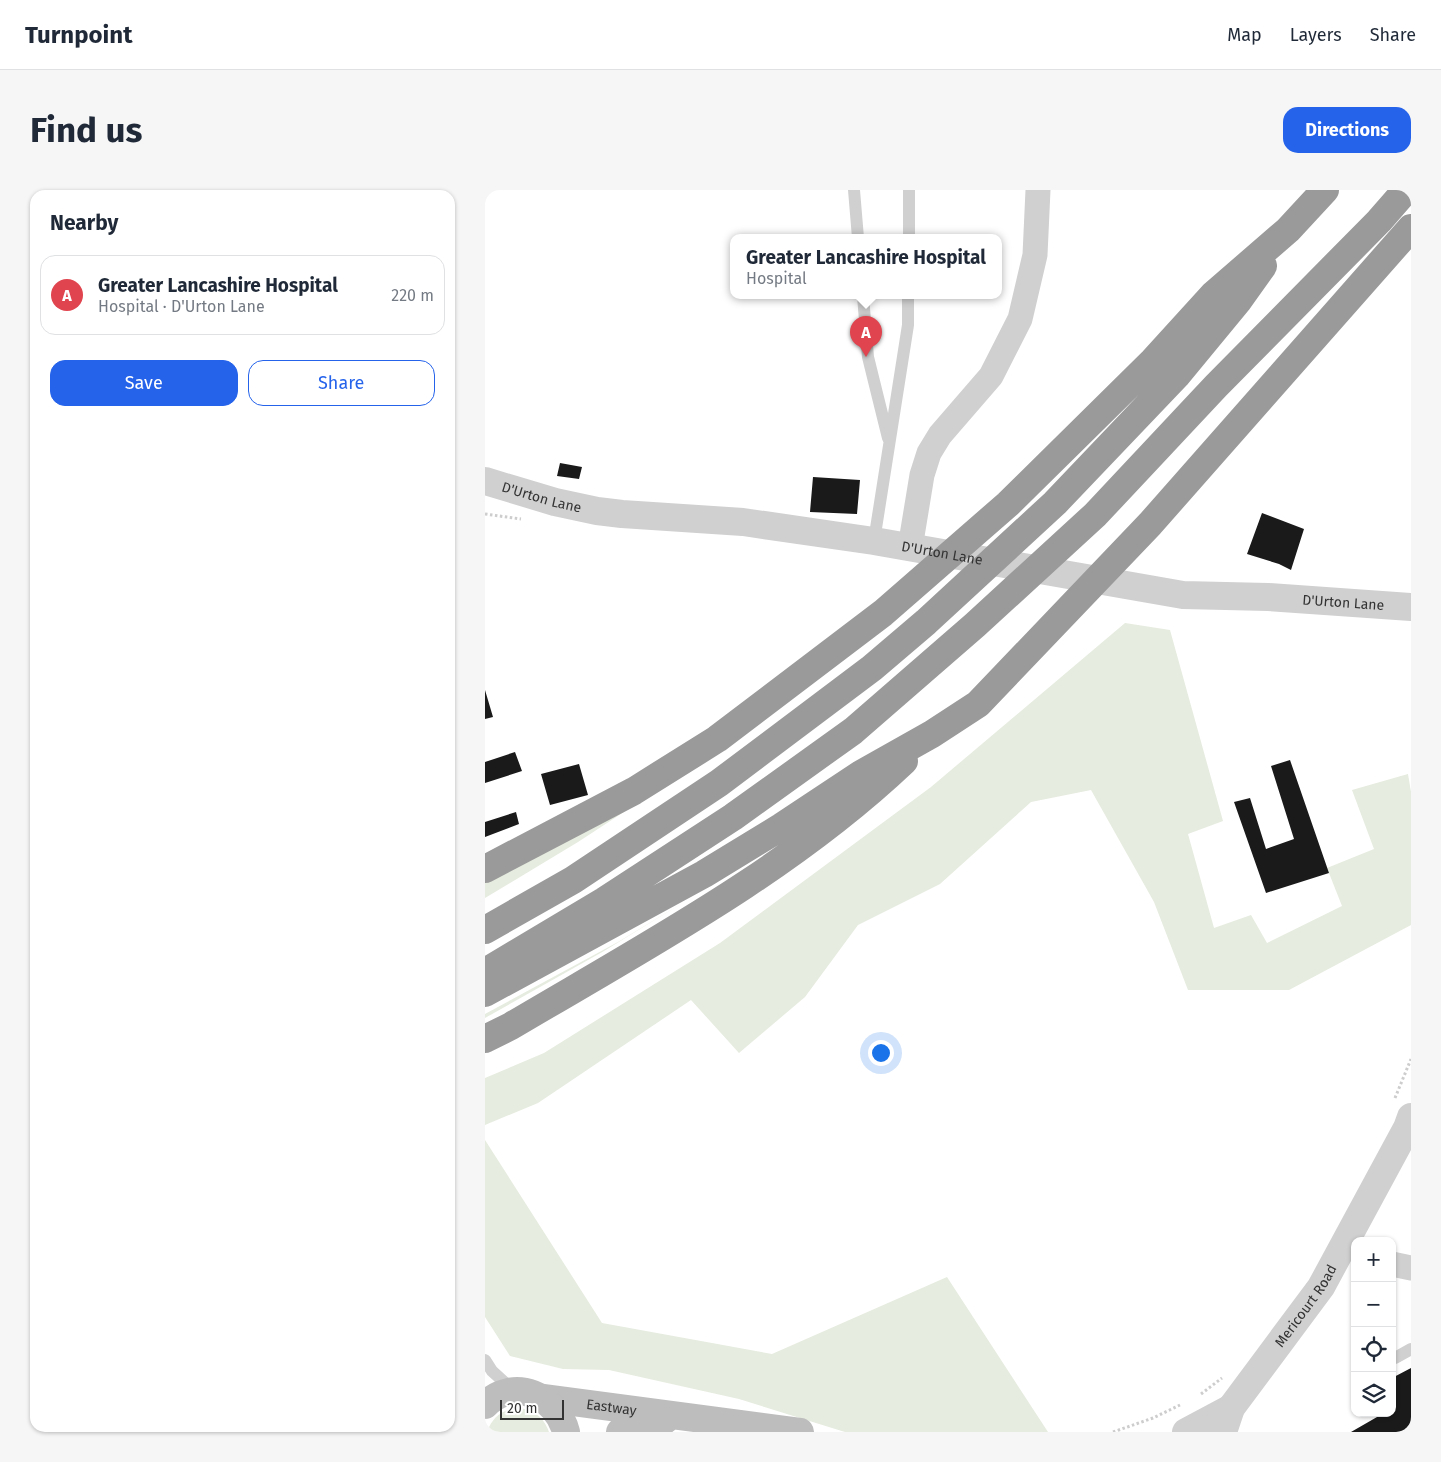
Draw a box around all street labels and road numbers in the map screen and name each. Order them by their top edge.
street label: D'Urton Lane [500,478,583,516]
street label: D'Urton Lane [900,537,984,568]
street label: D'Urton Lane [1302,591,1385,614]
street label: Mericourt Road [1271,1261,1340,1350]
street label: Eastway [585,1395,638,1419]

